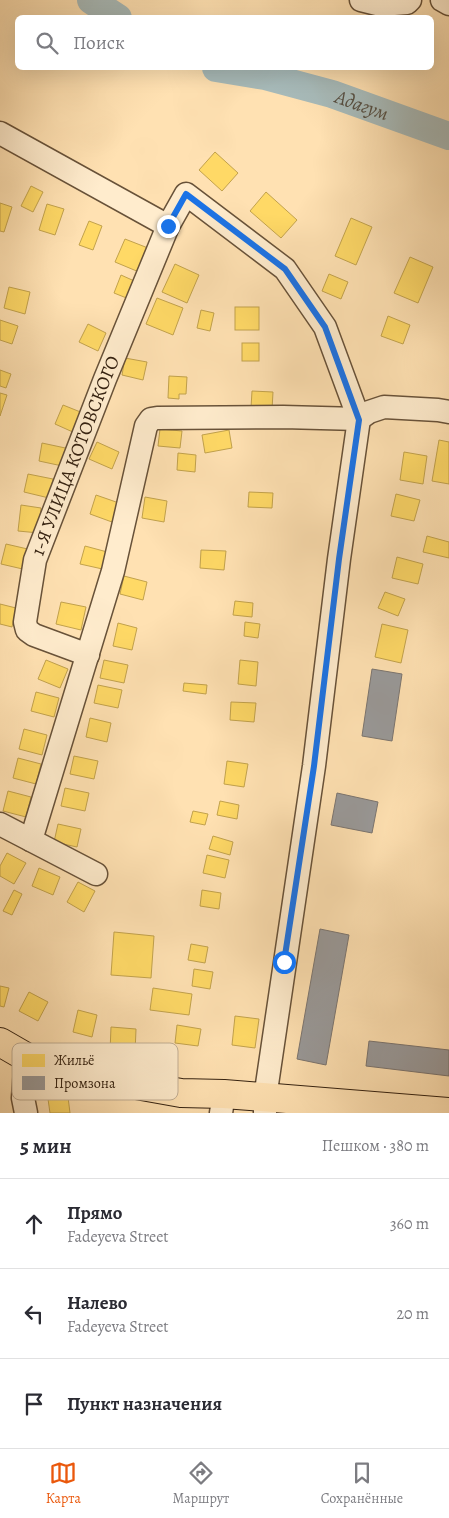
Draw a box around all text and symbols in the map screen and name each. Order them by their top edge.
search box [15,15,434,70]
icon: search [33,29,61,57]
text: Поиск [73,30,125,56]
water label: Адагум [331,82,393,127]
route end [157,215,180,238]
street label: 1-Я УЛИЦА КОТОВСКОГО [25,352,126,560]
route start [273,951,296,974]
legend [12,1043,178,1100]
text: Жильё [54,1051,94,1070]
text: Промзона [54,1074,116,1093]
text: 5 мин [20,1132,72,1160]
text: Пешком · 380 m [322,1135,429,1157]
text: Прямо [67,1200,122,1226]
icon: ahead [20,1210,48,1238]
text: 360 m [390,1213,429,1235]
text: Fadeyeva Street [67,1226,169,1248]
text: Налево [67,1290,127,1316]
icon: left [20,1300,48,1328]
text: 20 m [396,1303,429,1325]
text: Fadeyeva Street [67,1316,169,1338]
icon: arrive [20,1390,48,1418]
text: Пункт назначения [67,1391,222,1417]
tab: Карта [46,1459,81,1508]
tab: Маршрут [173,1459,229,1508]
tab: Сохранённые [321,1459,403,1508]

